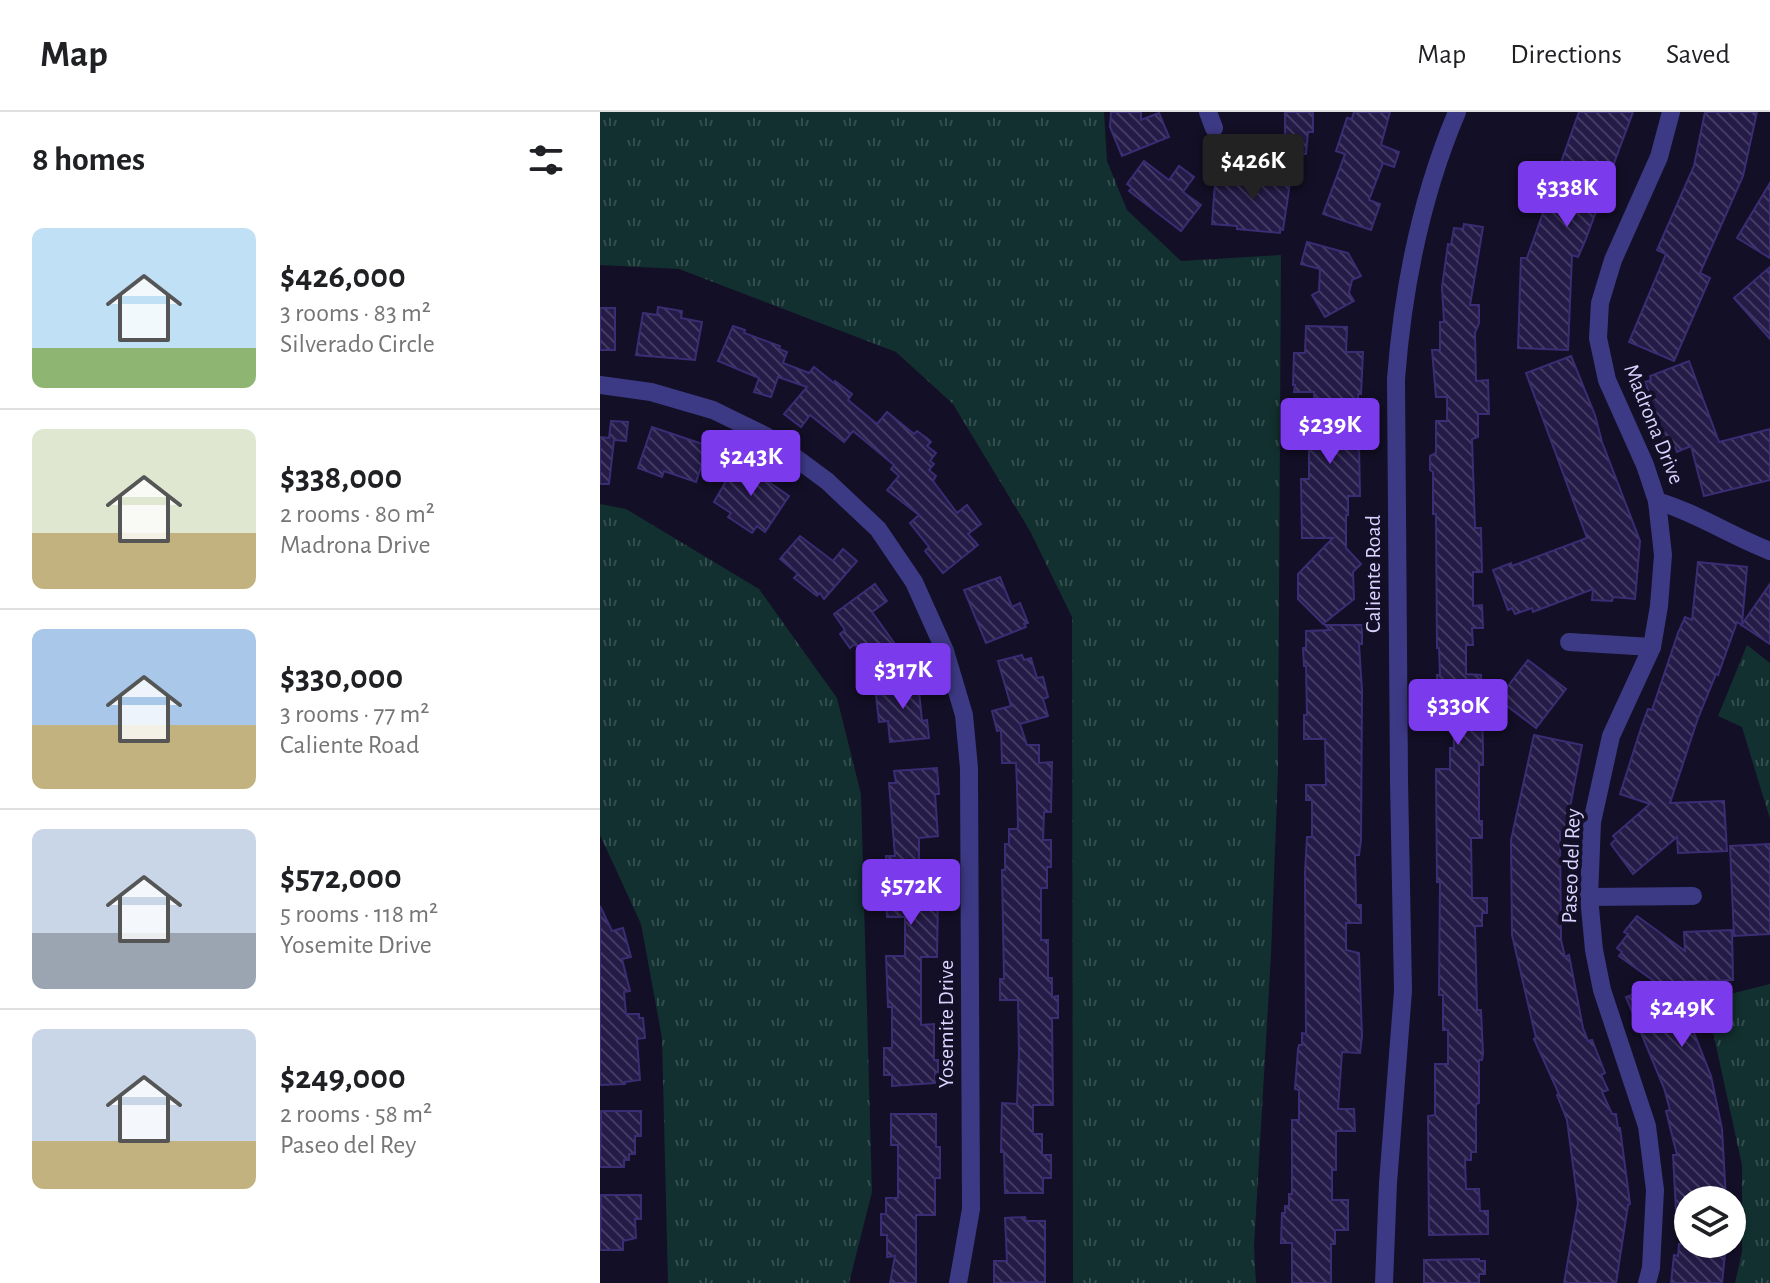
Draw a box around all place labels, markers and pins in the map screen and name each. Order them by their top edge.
pin: $426K [1197,134,1309,202]
pin: $338K [1511,161,1623,229]
pin: $239K [1274,398,1386,466]
pin: $243K [695,430,807,498]
pin: $317K [847,643,959,711]
pin: $330K [1402,679,1514,747]
pin: $572K [855,859,967,927]
pin: $249K [1626,981,1738,1049]

